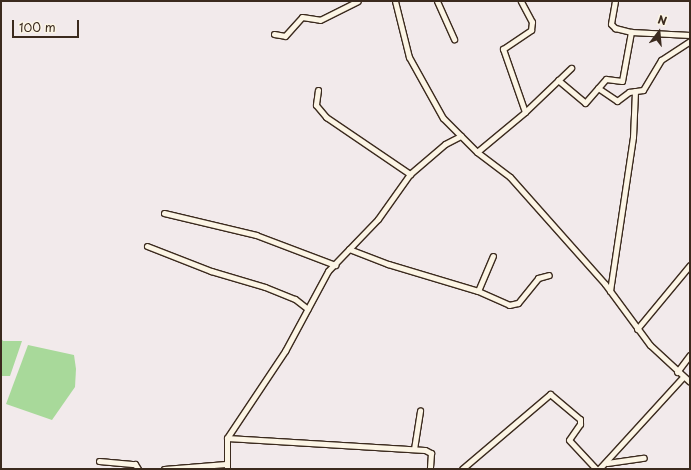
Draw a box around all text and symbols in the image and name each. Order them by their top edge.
text: N [656,11,669,29]
scale bar [14,12,81,38]
north arrow [639,12,679,52]
text: 100 m [19,18,56,36]

